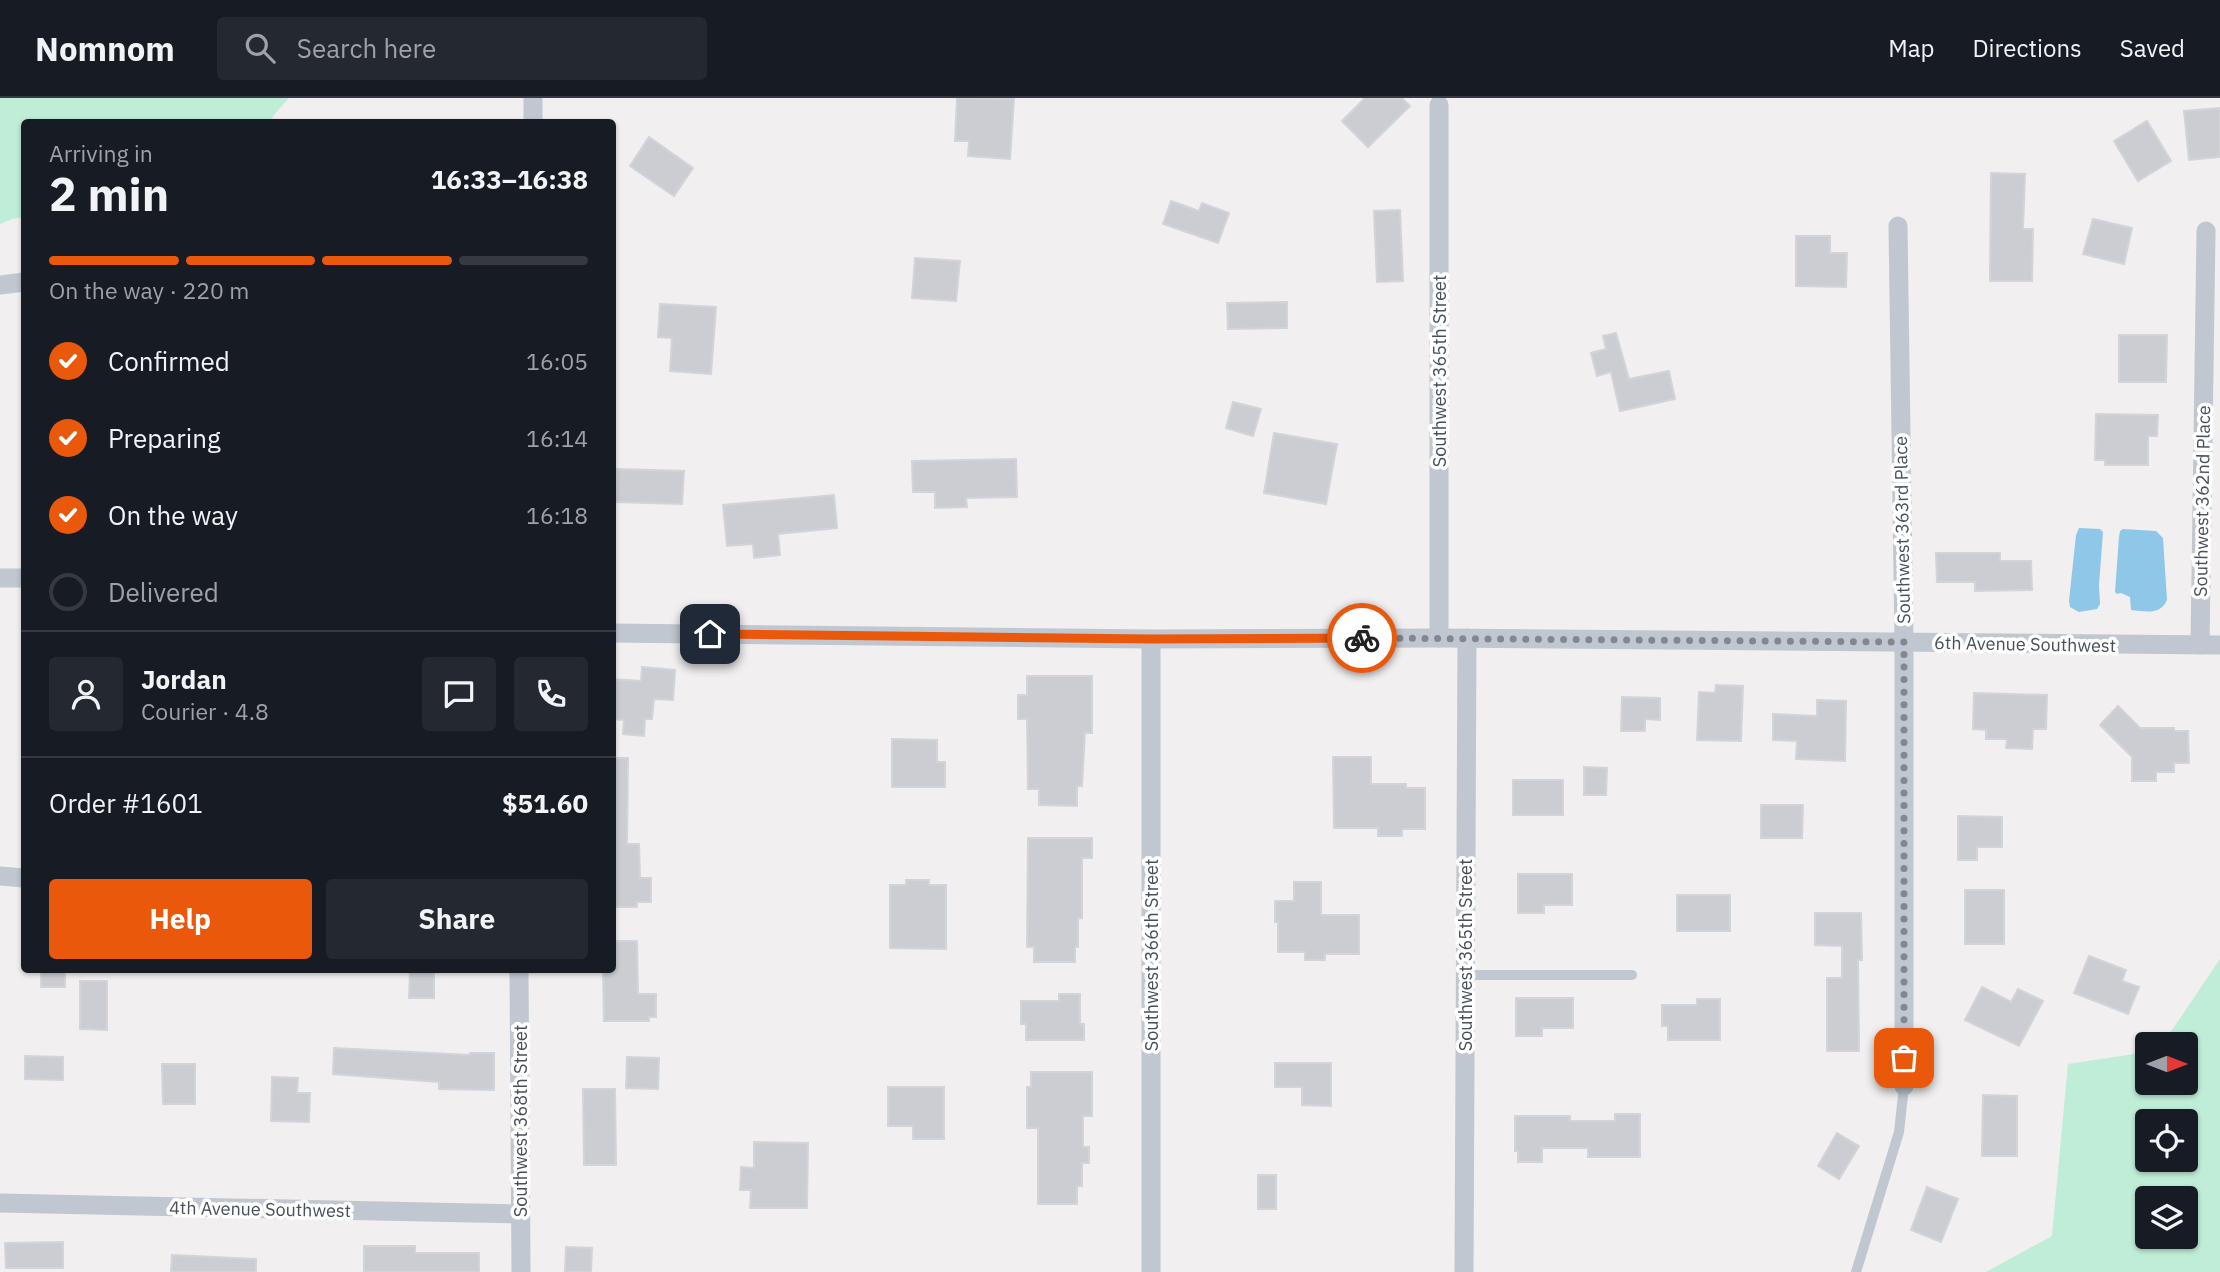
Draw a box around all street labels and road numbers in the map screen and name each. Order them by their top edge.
street label: Southwest 365th Street [1428,275,1451,467]
street label: Southwest 362nd Place [2189,405,2215,597]
street label: Southwest 363rd Place [1889,436,1915,624]
street label: 6th Avenue Southwest [1934,631,2116,657]
street label: Southwest 366th Street [1140,859,1163,1051]
street label: Southwest 365th Street [1454,859,1477,1051]
street label: Southwest 368th Street [509,1025,532,1217]
street label: 4th Avenue Southwest [169,1196,351,1222]

